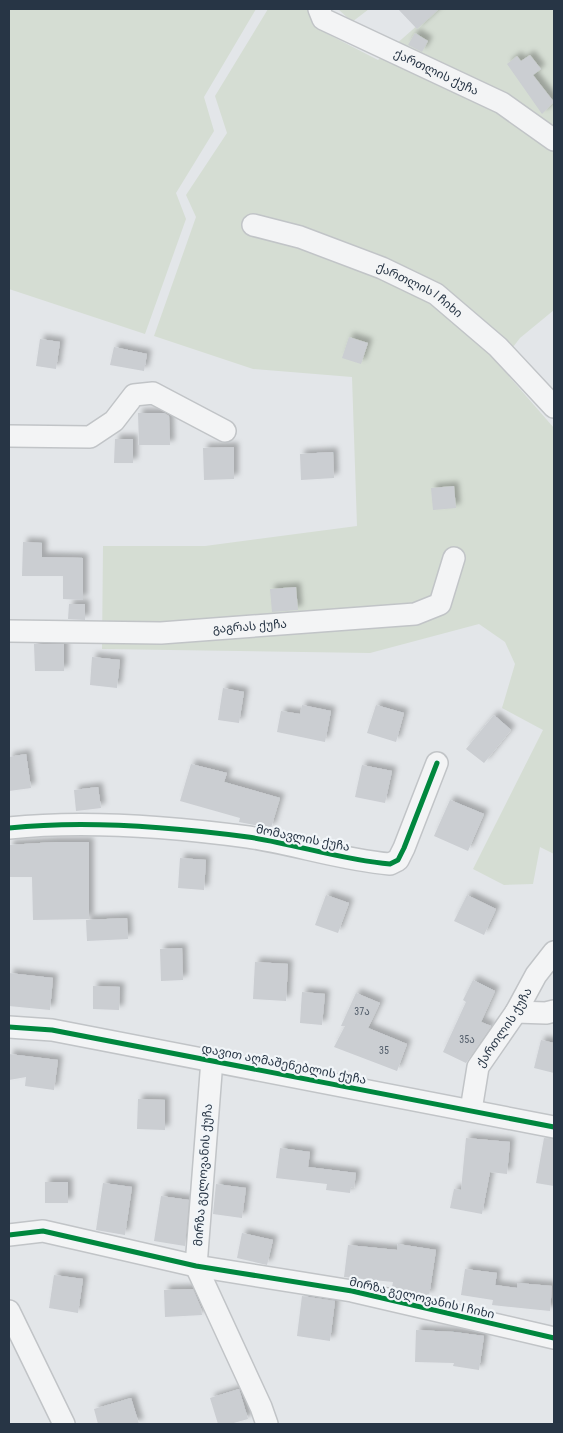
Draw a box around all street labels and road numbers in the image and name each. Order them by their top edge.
street label: ქართლის ქუჩა [392,46,481,98]
street label: ქართლის I ჩიხი [375,260,466,321]
street label: გაგრას ქუჩა [212,617,287,636]
street label: მომავლის ქუჩა [255,822,351,855]
street label: ქართლის ქუჩა [473,985,535,1070]
street label: დავით აღმაშენებლის ქუჩა [200,1041,368,1088]
street label: მირზა გელოვანის ქუჩა [191,1103,216,1247]
street label: მირზა გელოვანის I ჩიხი [348,1274,496,1323]

